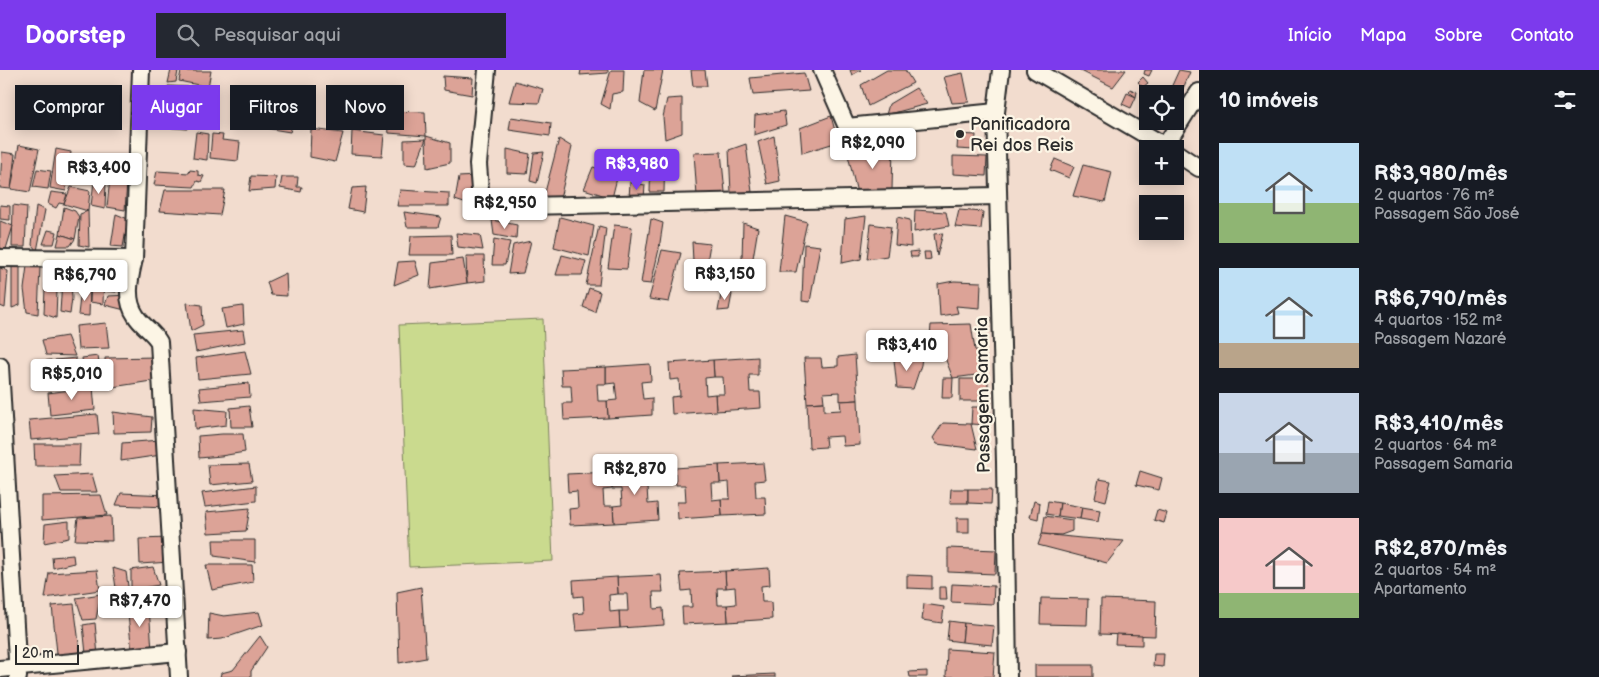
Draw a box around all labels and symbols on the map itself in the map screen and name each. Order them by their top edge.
place label: Panificadora Rei dos Reis [970,114,1074,156]
pin: R$2,090 [827,128,919,170]
marker: Panificadora Rei dos Reis [954,128,966,140]
pin: R$3,980 [591,148,683,191]
pin: R$3,400 [53,152,145,195]
pin: R$2,950 [459,188,551,230]
pin: R$3,150 [679,258,771,301]
pin: R$6,790 [39,260,131,302]
street label: Passagem Samaria [971,317,995,473]
pin: R$3,410 [861,330,953,372]
pin: R$5,010 [26,358,118,401]
pin: R$2,870 [589,454,681,496]
pin: R$7,470 [94,586,186,628]
scale bar [15,642,79,665]

